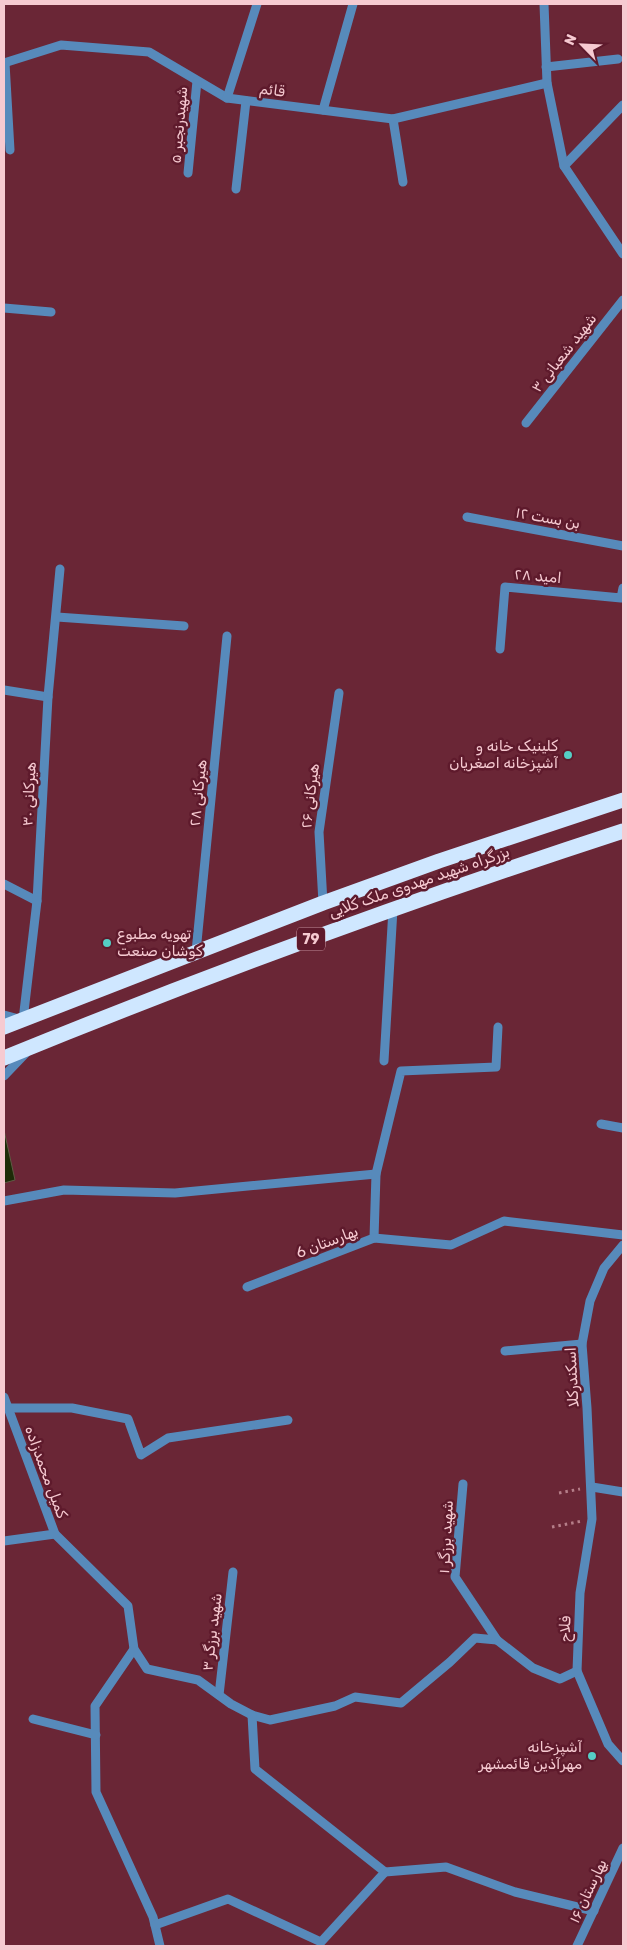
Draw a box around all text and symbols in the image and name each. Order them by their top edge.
north arrow [557,20,607,70]
text: N [561,32,580,48]
street label: قائم [258,80,286,101]
street label: شهیدرنجبر ۵ [167,86,191,164]
street label: شهید شعبانی ۳ [528,310,600,396]
street label: بن بست ۱۲ [514,503,582,533]
street label: امید ۲۸ [514,565,562,587]
place label: کلینیک خانه و آشپزخانه اصغریان [449,737,559,773]
marker: کلینیک خانه و آشپزخانه اصغریان [562,749,574,761]
street label: هیرکانی ۲۸ [186,759,210,827]
street label: هیرکانی ۳۰ [18,761,40,827]
street label: هیرکانی ۲۶ [297,762,323,830]
street label: بزرگراه شهید مهدوی ملک کلایی [326,843,512,922]
place label: تهویه مطبوع کوشان صنعت [117,925,203,960]
road number: 79 [297,928,325,951]
marker: تهویه مطبوع کوشان صنعت [101,937,113,949]
street label: بهارستان 6 [293,1222,361,1262]
street label: اسکندرکلا [561,1347,583,1407]
street label: کمیل محمدزاده [21,1423,71,1521]
street label: شهید برزگر ۱ [435,1500,457,1574]
street label: شهید برزگر ۳ [198,1592,226,1672]
street label: فلاح [556,1616,576,1643]
place label: آشپزخانه مهرآذین قائمشهر [478,1738,583,1773]
marker: آشپزخانه مهرآذین قائمشهر [586,1750,598,1762]
street label: بهارستان ۱۶ [565,1856,611,1926]

